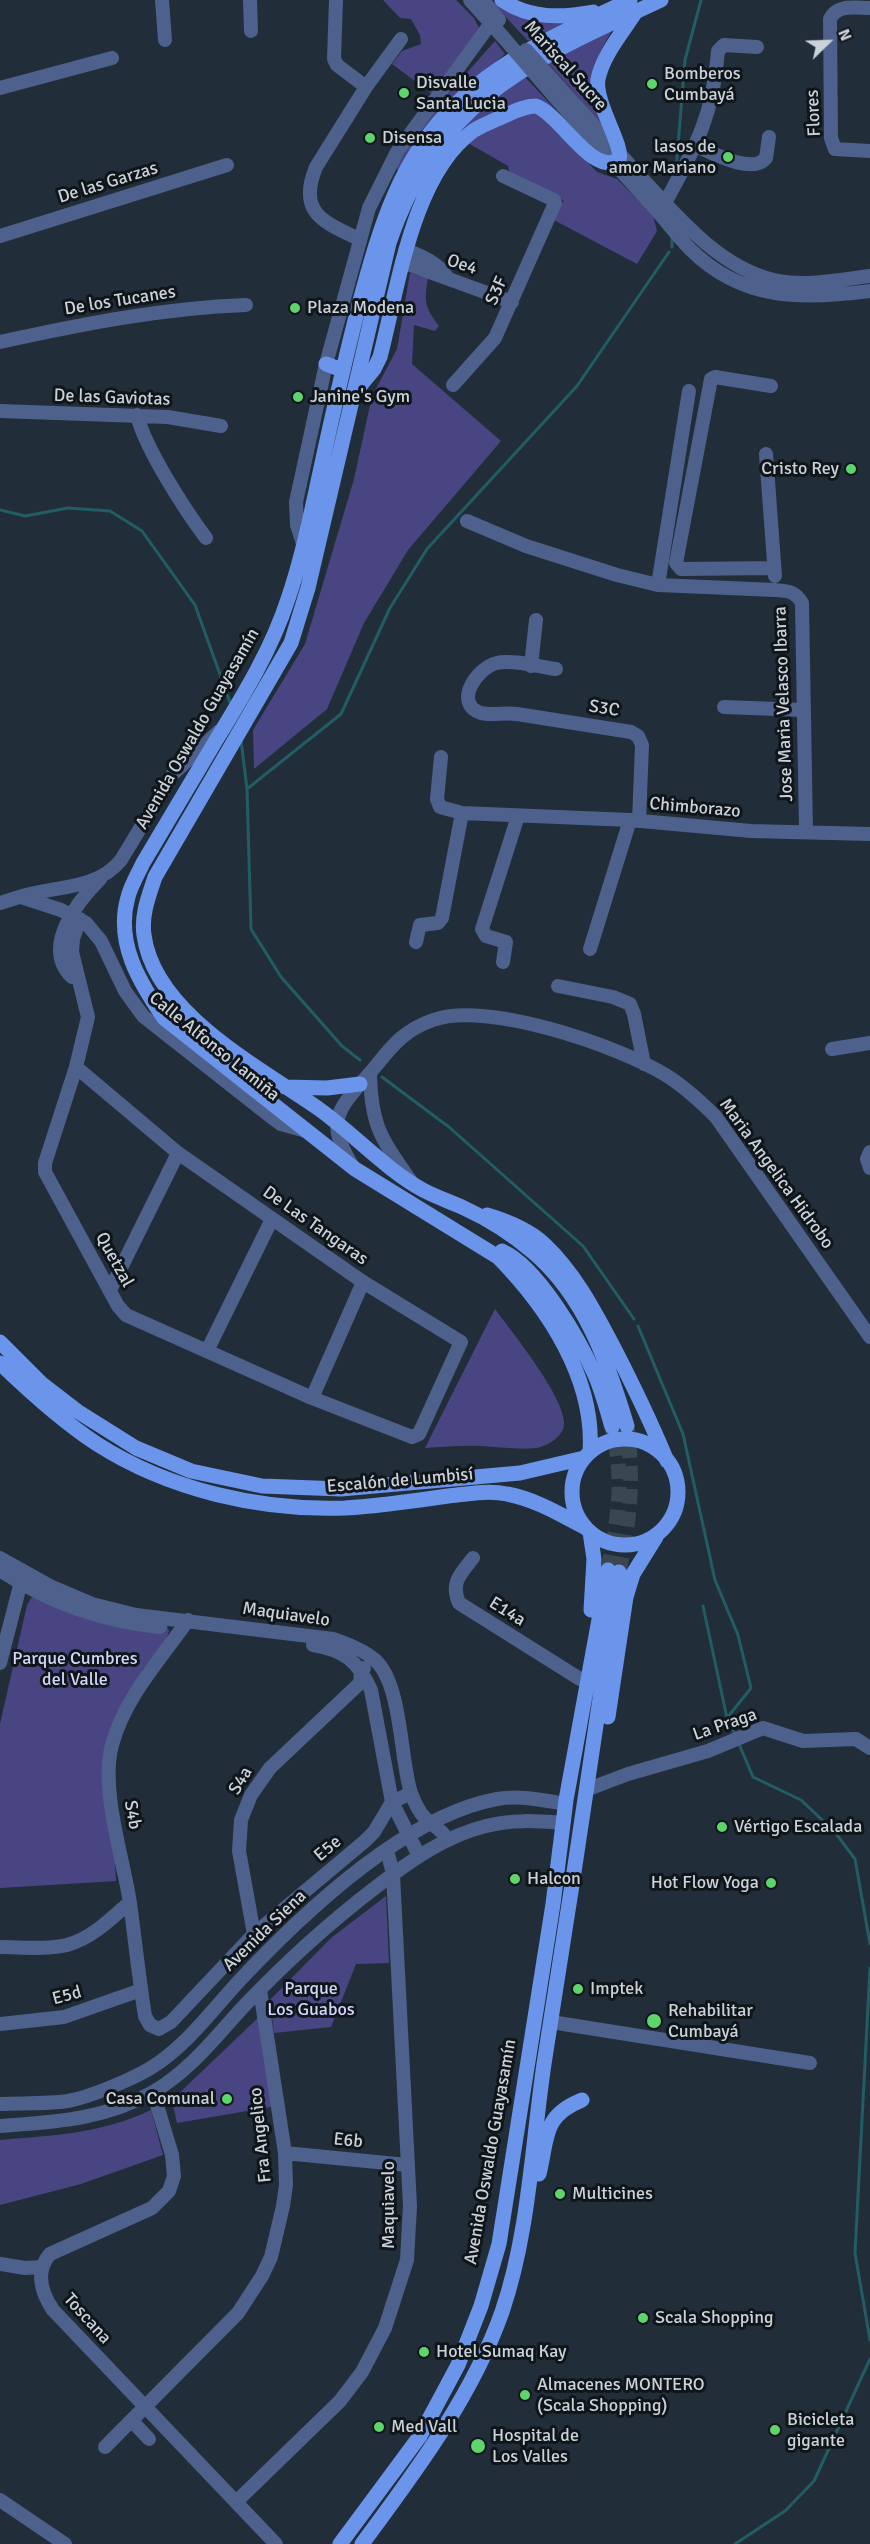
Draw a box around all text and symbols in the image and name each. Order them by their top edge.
north arrow [798,12,858,72]
street label: Mariscal Sucre [519,16,611,116]
text: N [833,26,856,44]
place label: Bomberos Cumbayá [664,63,741,106]
place label: Disvalle Santa Lucia [416,72,506,115]
marker: Bomberos Cumbayá [645,77,659,91]
marker: Disvalle Santa Lucia [397,86,411,100]
street label: Flores [802,89,826,137]
place label: Disensa [382,127,442,149]
marker: Disensa [363,131,377,145]
place label: lasos de amor Mariano [609,136,716,178]
marker: lasos de amor Mariano [721,150,735,164]
street label: De las Garzas [55,158,161,208]
street label: Oe4 [444,250,480,280]
street label: S3F [481,273,513,309]
street label: De los Tucanes [63,282,177,320]
place label: Plaza Modena [307,297,414,319]
marker: Plaza Modena [288,301,302,315]
street label: De las Gaviotas [53,385,171,411]
place label: Janine's Gym [310,386,410,408]
marker: Janine's Gym [291,390,305,404]
place label: Cristo Rey [761,458,839,480]
marker: Cristo Rey [844,462,858,476]
street label: Jose Maria Velasco Ibarra [770,606,798,802]
street label: Avenida Oswaldo Guayasamín [132,625,264,833]
street label: S3C [587,696,621,722]
street label: Chimborazo [648,793,742,823]
street label: Calle Alfonso Lamiña [144,988,284,1106]
street label: Maria Angelica Hidrobo [714,1095,838,1253]
street label: De Las Tangaras [258,1182,372,1270]
street label: Quetzal [90,1229,138,1291]
street label: Escalón de Lumbisí [326,1464,474,1498]
street label: E14a [485,1593,529,1631]
street label: Maquiavelo [241,1598,331,1632]
park label: Parque Cumbres del Valle [12,1648,138,1690]
street label: La Praga [690,1704,760,1746]
street label: S4a [224,1763,258,1799]
street label: S4b [119,1799,145,1831]
place label: Vértigo Escalada [734,1816,862,1838]
marker: Vértigo Escalada [715,1820,729,1834]
street label: E5e [310,1831,346,1867]
place label: Halcon [527,1868,581,1890]
marker: Halcon [508,1872,522,1886]
place label: Hot Flow Yoga [651,1872,759,1894]
marker: Hot Flow Yoga [764,1876,778,1890]
street label: Avenida Siena [219,1886,311,1976]
park label: Parque Los Guabos [267,1978,355,2020]
place label: Imptek [590,1978,643,2000]
street label: E5d [50,1982,84,2010]
marker: Imptek [571,1982,585,1996]
place label: Rehabilitar Cumbayá [668,2000,753,2042]
marker: Rehabilitar Cumbayá [645,2012,663,2030]
street label: Avenida Oswaldo Guayasamín [461,2038,521,2266]
street label: Fra Angelico [245,2086,277,2184]
place label: Casa Comunal [106,2088,215,2110]
marker: Casa Comunal [220,2092,234,2106]
street label: E6b [332,2129,364,2153]
street label: Maquiavelo [378,2161,400,2249]
place label: Multicines [572,2183,653,2205]
marker: Multicines [553,2187,567,2201]
street label: Toscana [59,2289,115,2349]
place label: Scala Shopping [655,2307,773,2329]
marker: Scala Shopping [636,2311,650,2325]
place label: Hotel Sumaq Kay [436,2341,566,2363]
marker: Hotel Sumaq Kay [417,2345,431,2359]
place label: Almacenes MONTERO (Scala Shopping) [537,2374,705,2416]
marker: Almacenes MONTERO (Scala Shopping) [518,2388,532,2402]
place label: Bicicleta gigante [787,2409,854,2452]
place label: Med Vall [391,2416,457,2438]
marker: Med Vall [372,2420,386,2434]
marker: Bicicleta gigante [768,2423,782,2437]
place label: Hospital de Los Valles [492,2425,579,2468]
marker: Hospital de Los Valles [469,2437,487,2455]

